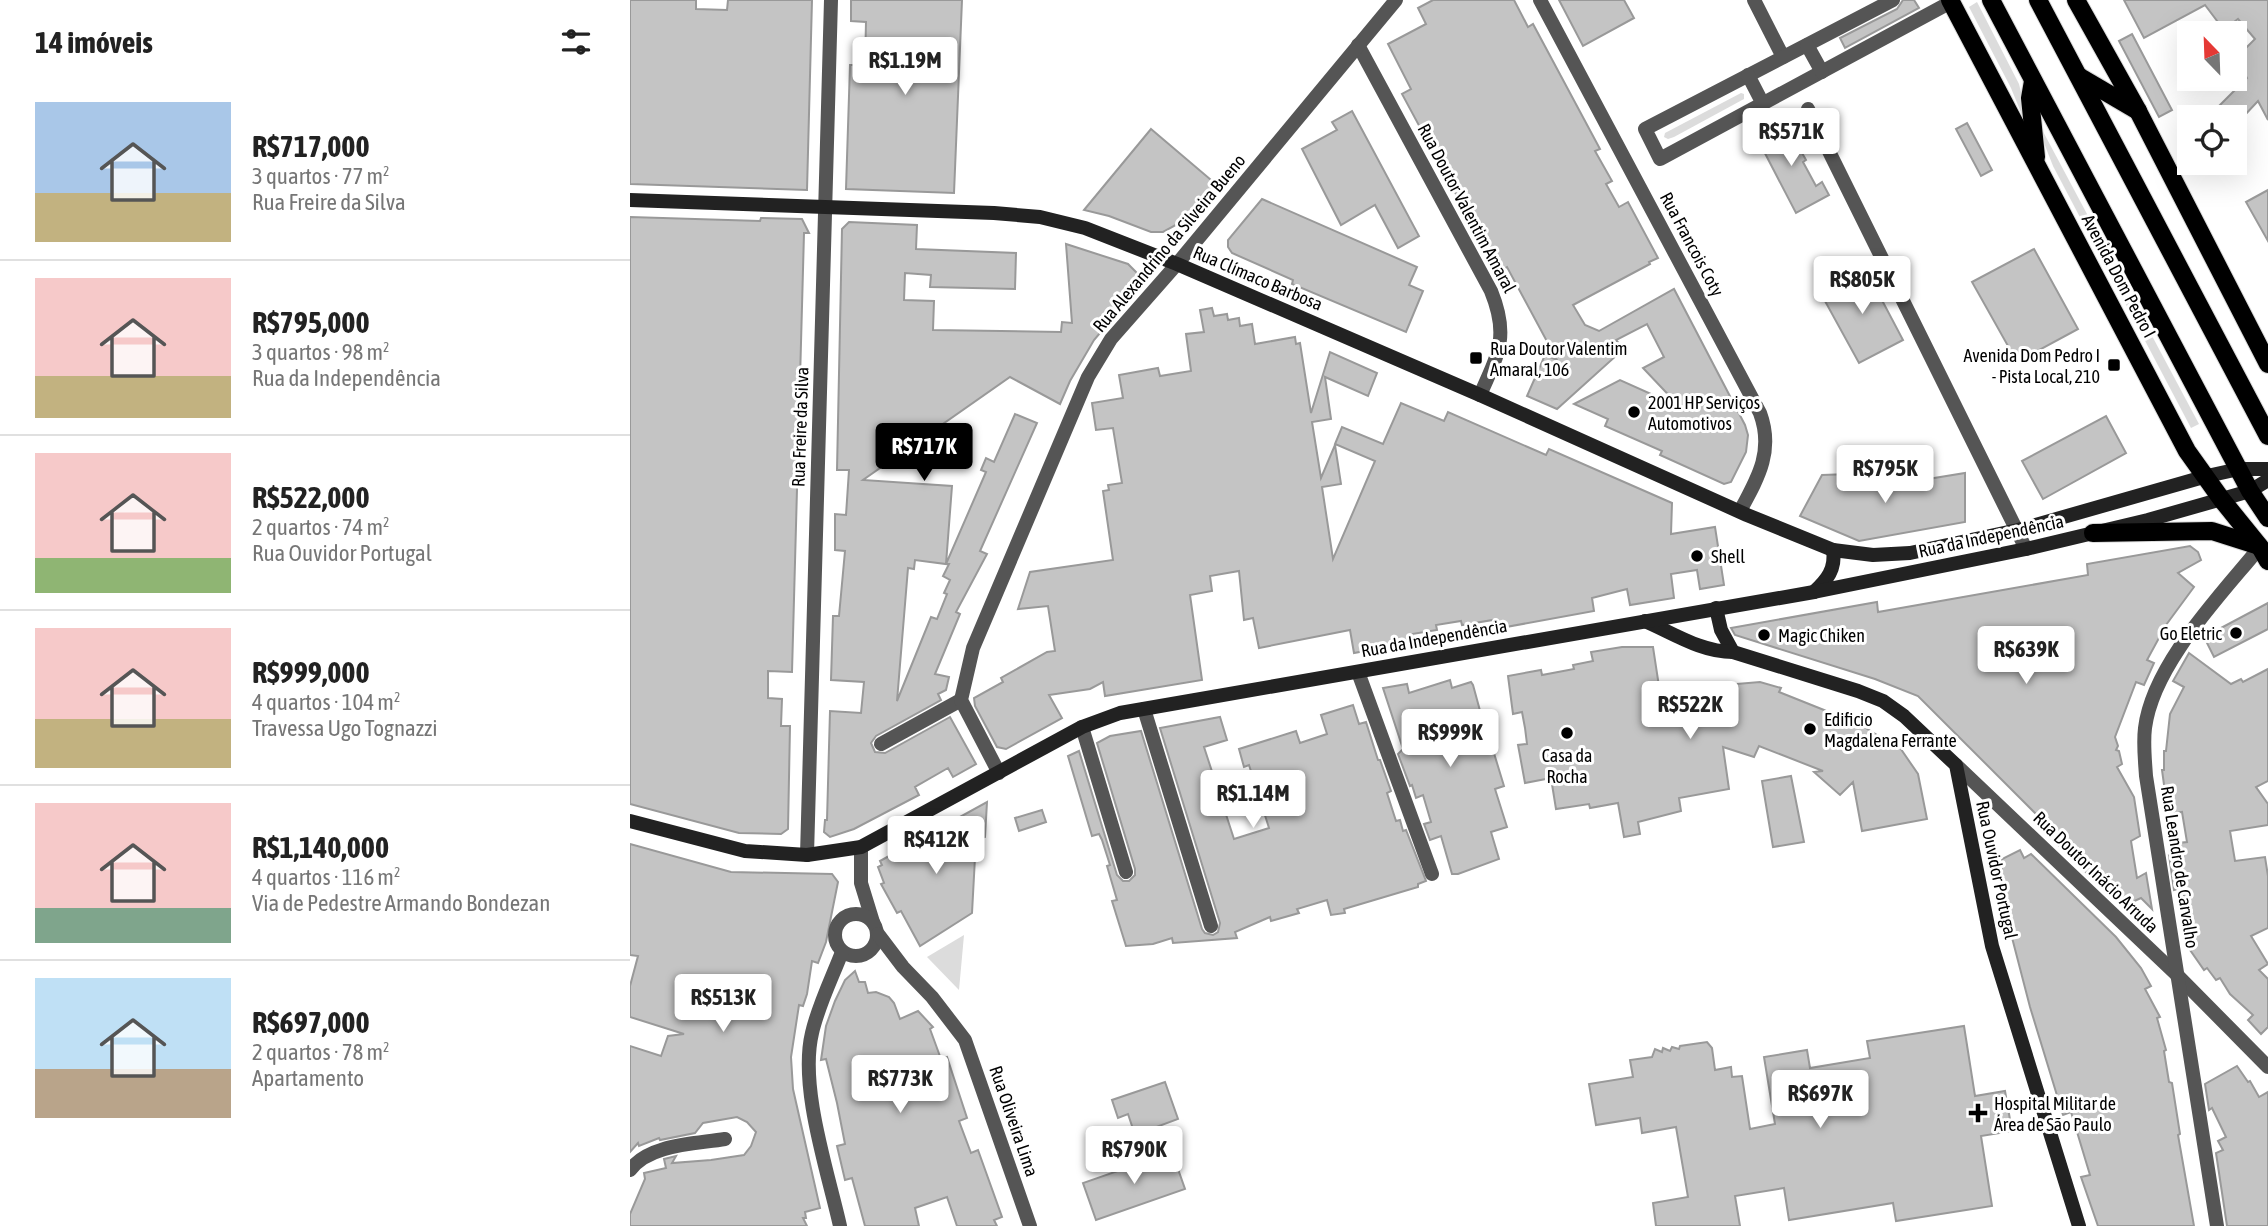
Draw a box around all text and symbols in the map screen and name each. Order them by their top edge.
north arrow [2177,21,2247,91]
map controls [2177,21,2247,175]
icon: filters [557,23,595,61]
text: 14 imóveis [35,25,153,59]
pin: R$1.19M [840,38,970,97]
text: R$1.19M [868,47,942,73]
button: locate [2177,105,2247,175]
pin: R$571K [1734,108,1848,168]
text: R$571K [1759,118,1823,144]
street label: Rua Doutor Valentim Amaral [1414,120,1521,296]
text: R$717,000 [252,129,370,163]
icon: home [91,130,175,214]
street label: Rua Alexandrino da Silveira Bueno [1088,150,1250,336]
text: 3 quartos · 77 m² [252,163,390,189]
street label: Rua Francois Coty [1656,188,1728,300]
text: Rua Freire da Silva [252,189,406,215]
street label: Avenida Dom Pedro I [2078,211,2160,341]
street label: Rua Clímaco Barbosa [1190,241,1326,315]
pin: R$805K [1805,256,1919,316]
text: R$805K [1830,266,1894,292]
text: R$795,000 [252,305,370,339]
icon: home [91,306,175,390]
place label: Rua Doutor Valentim Amaral, 106 [1490,338,1627,380]
text: 3 quartos · 98 m² [252,339,390,365]
place label: Avenida Dom Pedro I - Pista Local, 210 [1963,345,2100,387]
marker: Rua Doutor Valentim Amaral, 106 [1468,350,1484,366]
marker: Avenida Dom Pedro I - Pista Local, 210 [2106,357,2122,373]
text: Rua da Independência [252,365,441,391]
street label: Rua Freire da Silva [787,367,813,487]
place label: 2001 HP Serviços Automotivos [1648,392,1760,434]
marker: 2001 HP Serviços Automotivos [1626,404,1642,420]
pin: R$717K [867,424,981,483]
text: R$717K [892,433,956,459]
pin: R$795K [1828,446,1942,505]
text: R$795K [1853,455,1917,481]
text: R$522,000 [252,480,370,514]
icon: home [91,481,175,565]
street label: Rua da Independência [1916,510,2066,562]
text: 2 quartos · 74 m² [252,514,390,540]
text: Rua Ouvidor Portugal [252,540,432,566]
place label: Shell [1711,546,1745,567]
marker: Shell [1689,548,1705,564]
street label: Rua da Independência [1359,615,1509,661]
place label: Go Eletric [2160,623,2222,644]
place label: Magic Chiken [1778,625,1865,646]
marker: Go Eletric [2228,625,2244,641]
pin: R$639K [1969,626,2083,686]
marker: Magic Chiken [1756,627,1772,643]
text: R$639K [1994,636,2058,662]
text: R$999,000 [252,655,370,689]
icon: home [91,656,175,740]
pin: R$522K [1633,682,1747,741]
text: 4 quartos · 104 m² [252,689,400,715]
text: R$522K [1658,691,1722,717]
place label: Edificio Magdalena Ferrante [1824,709,1957,751]
pin: R$999K [1393,710,1507,769]
text: Travessa Ugo Tognazzi [252,715,438,741]
text: R$999K [1418,719,1482,745]
marker: Edificio Magdalena Ferrante [1802,721,1818,737]
marker: Casa da Rocha [1559,725,1575,741]
place label: Casa da Rocha [1542,745,1592,787]
pin: R$1.14M [1188,770,1318,830]
text: R$1.14M [1216,780,1290,806]
street label: Rua Leandro de Carvalho [2157,784,2203,950]
street label: Rua Ouvidor Portugal [1972,799,2022,941]
street label: Rua Doutor Inácio Arruda [2029,807,2163,937]
pin: R$412K [879,816,993,876]
text: R$412K [904,826,968,852]
text: R$1,140,000 [252,830,389,864]
icon: home [91,831,175,915]
text: 4 quartos · 116 m² [252,864,400,890]
text: Via de Pedestre Armando Bondezan [252,890,550,916]
pin: R$513K [666,974,780,1034]
text: R$513K [691,984,755,1010]
text: R$697,000 [252,1005,370,1039]
icon: home [91,1006,175,1090]
text: 2 quartos · 78 m² [252,1039,390,1065]
pin: R$773K [843,1056,957,1115]
street label: Rua Oliveira Lima [985,1063,1043,1179]
text: Apartamento [252,1065,364,1091]
text: R$773K [868,1065,932,1091]
pin: R$697K [1763,1070,1877,1130]
text: R$697K [1788,1080,1852,1106]
place label: Hospital Militar de Área de São Paulo [1994,1093,2116,1135]
marker: Hospital Militar de Área de São Paulo [1968,1103,1988,1123]
pin: R$790K [1077,1126,1191,1186]
text: R$790K [1102,1136,1166,1162]

